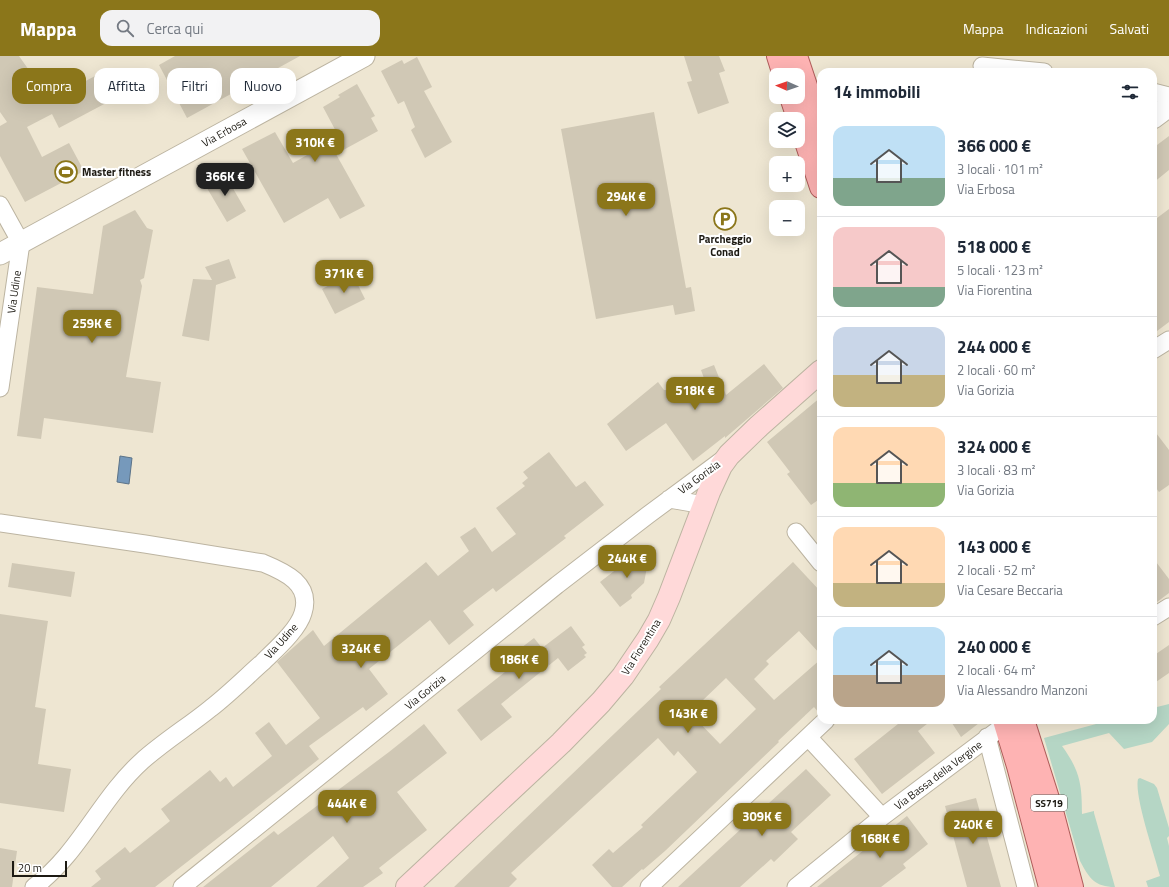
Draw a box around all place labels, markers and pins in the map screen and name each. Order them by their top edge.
pin: 310K € [282,129,348,163]
sports icon: Master fitness [53,159,79,185]
pin: 366K € [192,163,258,197]
place label: Master fitness [82,164,151,180]
pin: 294K € [593,183,659,217]
parking icon: Parcheggio Conad [712,206,738,232]
place label: Parcheggio Conad [698,231,752,260]
pin: 371K € [311,260,377,294]
pin: 259K € [59,310,125,344]
pin: 518K € [662,377,728,411]
pin: 244K € [594,545,660,579]
pin: 324K € [328,635,394,669]
pin: 186K € [486,646,552,680]
pin: 143K € [655,700,721,734]
pin: 444K € [314,790,380,824]
pin: 309K € [729,803,795,837]
pin: 240K € [940,811,1006,845]
pin: 168K € [847,825,913,859]

